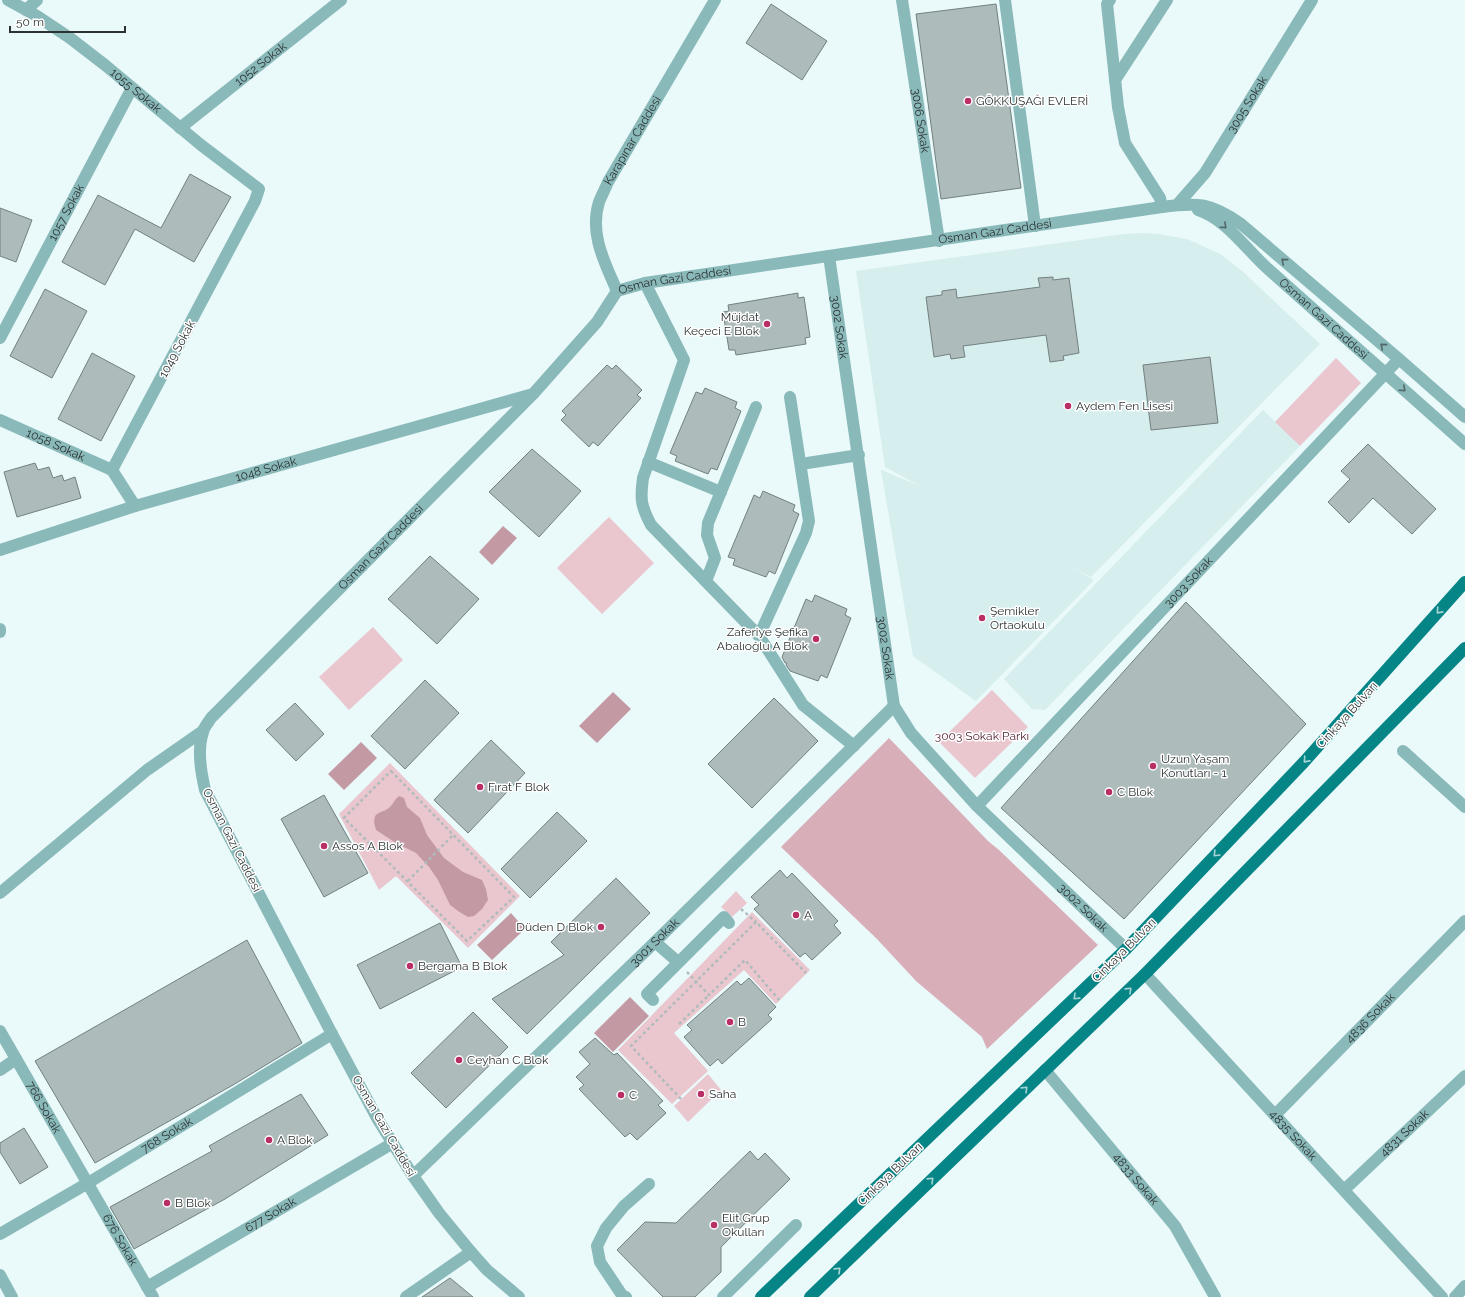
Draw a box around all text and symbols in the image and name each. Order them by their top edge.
scale bar [10,8,125,34]
text: 50 m [16,15,44,29]
street label: 1052 Sokak [232,39,290,89]
street label: 1055 Sokak [107,65,165,116]
street label: 3005 Sokak [1224,73,1271,136]
street label: 3006 Sokak [909,87,932,154]
street label: Karapınar Caddesi [601,94,664,188]
place label: GÖKKUŞAĞI EVLERİ [976,94,1088,108]
marker: GÖKKUŞAĞI EVLERİ [963,96,973,106]
street label: 1057 Sokak [46,181,87,243]
street label: Osman Gazi Caddesi [937,216,1053,247]
one-way arrow [1219,222,1227,229]
one-way arrow [1281,259,1289,266]
street label: Osman Gazi Caddesi [617,263,732,297]
street label: Osman Gazi Caddesi [1276,275,1371,362]
street label: 3002 Sokak [828,295,851,361]
place label: Müjdat Keçeci E Blok [684,310,760,338]
street label: 1049 Sokak [156,317,198,380]
marker: Müjdat Keçeci E Blok [762,319,772,329]
one-way arrow [1380,343,1388,350]
one-way arrow [1398,385,1406,392]
place label: Aydem Fen Lisesi [1076,399,1173,413]
marker: Aydem Fen Lisesi [1063,401,1073,411]
street label: 1058 Sokak [24,426,88,464]
street label: 1048 Sokak [234,454,299,484]
street label: Osman Gazi Caddesi [335,502,426,593]
street label: 3003 Sokak [1161,553,1216,610]
place label: Şemikler Ortaokulu [990,604,1045,632]
one-way arrow [1436,606,1444,614]
marker: Şemikler Ortaokulu [977,613,987,623]
street label: 3002 Sokak [874,615,897,681]
place label: Zaferiye Şefika Abalıoğlu A Blok [717,625,809,653]
marker: Zaferiye Şefika Abalıoğlu A Blok [811,634,821,644]
street label: Cinkaya Bulvarı [1314,679,1380,751]
park label: 3003 Sokak Parkı [935,729,1029,743]
place label: Uzun Yaşam Konutları - 1 [1161,752,1229,780]
one-way arrow [1303,755,1311,763]
marker: Uzun Yaşam Konutları - 1 [1148,761,1158,771]
place label: Fırat F Blok [488,780,550,794]
marker: Fırat F Blok [475,782,485,792]
place label: C Blok [1117,785,1154,799]
street label: Osman Gazi Caddesi [200,786,264,894]
marker: C Blok [1104,787,1114,797]
place label: Assos A Blok [332,839,403,853]
marker: Assos A Blok [319,841,329,851]
one-way arrow [1213,849,1221,857]
street label: 3002 Sokak [1055,881,1112,935]
place label: A [804,908,812,922]
marker: A [791,910,801,920]
street label: 3001 Sokak [627,915,682,969]
street label: Cinkaya Bulvarı [1089,915,1159,985]
place label: Düden D Blok [516,920,594,934]
marker: Düden D Blok [596,922,606,932]
place label: Bergama B Blok [418,959,508,973]
marker: Bergama B Blok [405,961,415,971]
one-way arrow [1124,987,1132,994]
street label: 4836 Sokak [1343,990,1398,1046]
one-way arrow [1073,992,1081,999]
place label: B [738,1015,746,1029]
marker: B [725,1017,735,1027]
place label: Ceyhan C Blok [467,1053,549,1067]
marker: Ceyhan C Blok [454,1055,464,1065]
street label: Osman Gazi Caddesi [349,1073,419,1179]
street label: 766 Sokak [23,1079,65,1136]
one-way arrow [1020,1086,1028,1094]
place label: Saha [709,1087,736,1101]
place label: C [629,1088,637,1102]
marker: Saha [696,1089,706,1099]
marker: C [616,1090,626,1100]
street label: 4831 Sokak [1377,1106,1432,1159]
street label: 4835 Sokak [1267,1107,1320,1164]
street label: 768 Sokak [139,1114,196,1156]
place label: A Blok [277,1133,313,1147]
marker: A Blok [264,1135,274,1145]
street label: Cinkaya Bulvarı [855,1140,925,1208]
street label: 4833 Sokak [1110,1150,1162,1208]
one-way arrow [926,1177,934,1184]
street label: 677 Sokak [242,1194,299,1235]
place label: B Blok [175,1196,211,1210]
marker: B Blok [162,1198,172,1208]
street label: 676 Sokak [100,1211,141,1269]
place label: Elit Grup Okulları [722,1211,770,1239]
marker: Elit Grup Okulları [709,1220,719,1230]
one-way arrow [833,1267,841,1275]

